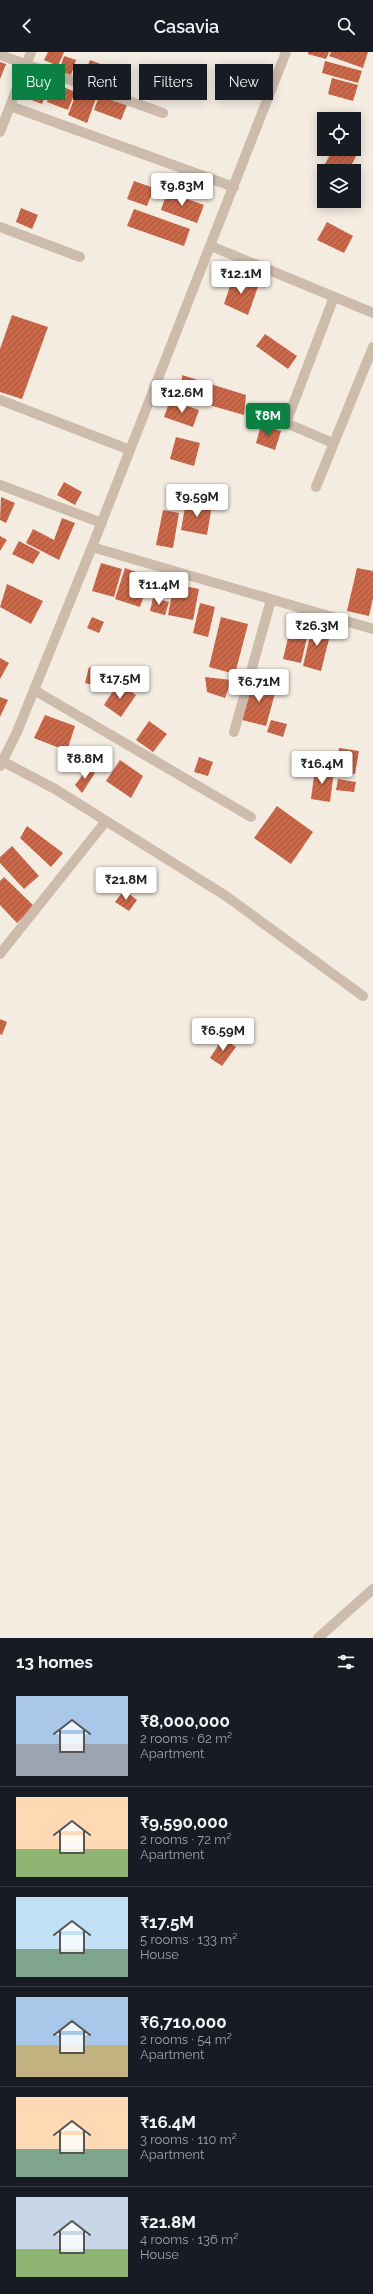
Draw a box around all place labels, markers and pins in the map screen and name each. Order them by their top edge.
pin: ₹9.83M [149,173,215,207]
pin: ₹12.1M [208,261,274,295]
pin: ₹12.6M [149,380,215,414]
pin: ₹8M [249,403,287,437]
pin: ₹9.59M [164,484,230,518]
pin: ₹11.4M [126,572,192,606]
pin: ₹26.3M [284,613,350,647]
pin: ₹17.5M [87,666,153,700]
pin: ₹6.71M [226,669,292,703]
pin: ₹8.8M [57,746,113,780]
pin: ₹16.4M [289,751,355,785]
pin: ₹21.8M [93,867,159,901]
pin: ₹6.59M [190,1018,256,1052]

